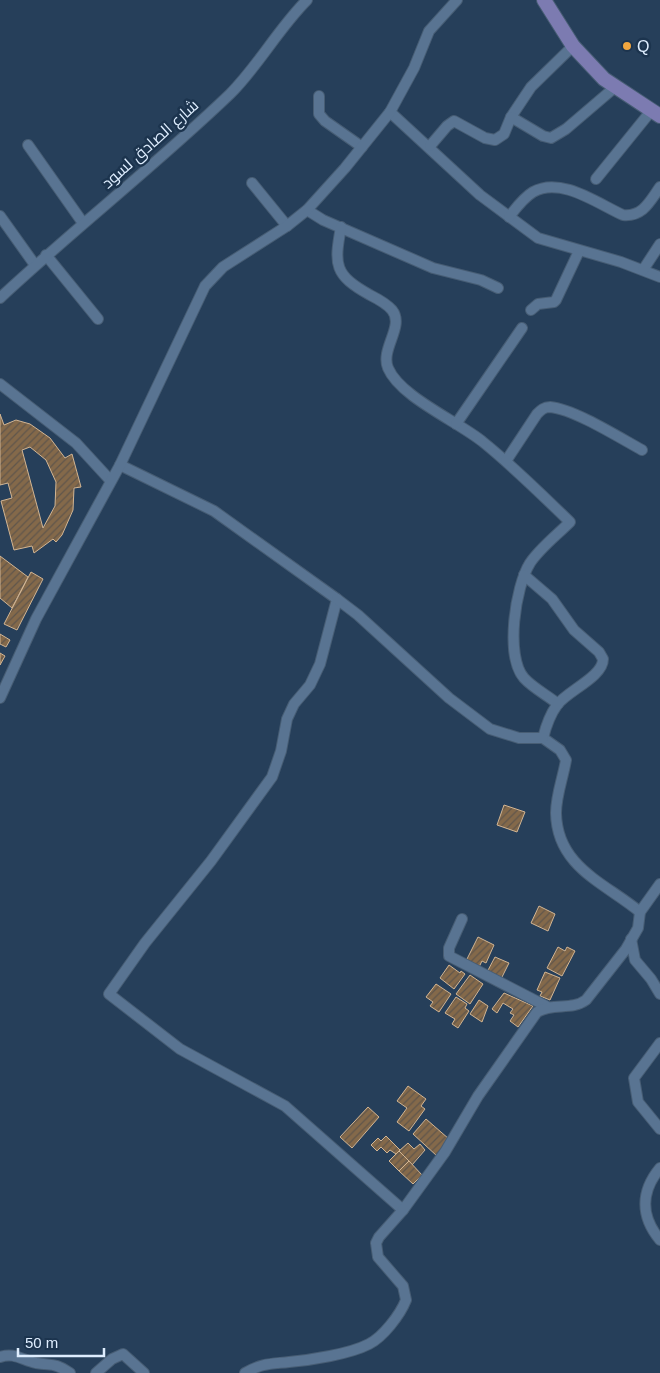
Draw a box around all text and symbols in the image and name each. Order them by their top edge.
place label: Q [637,38,649,55]
marker: Q [621,40,633,52]
street label: شارع الصادق لسود [98,96,204,194]
scale bar [18,1326,104,1358]
text: 50 m [25,1334,58,1351]

